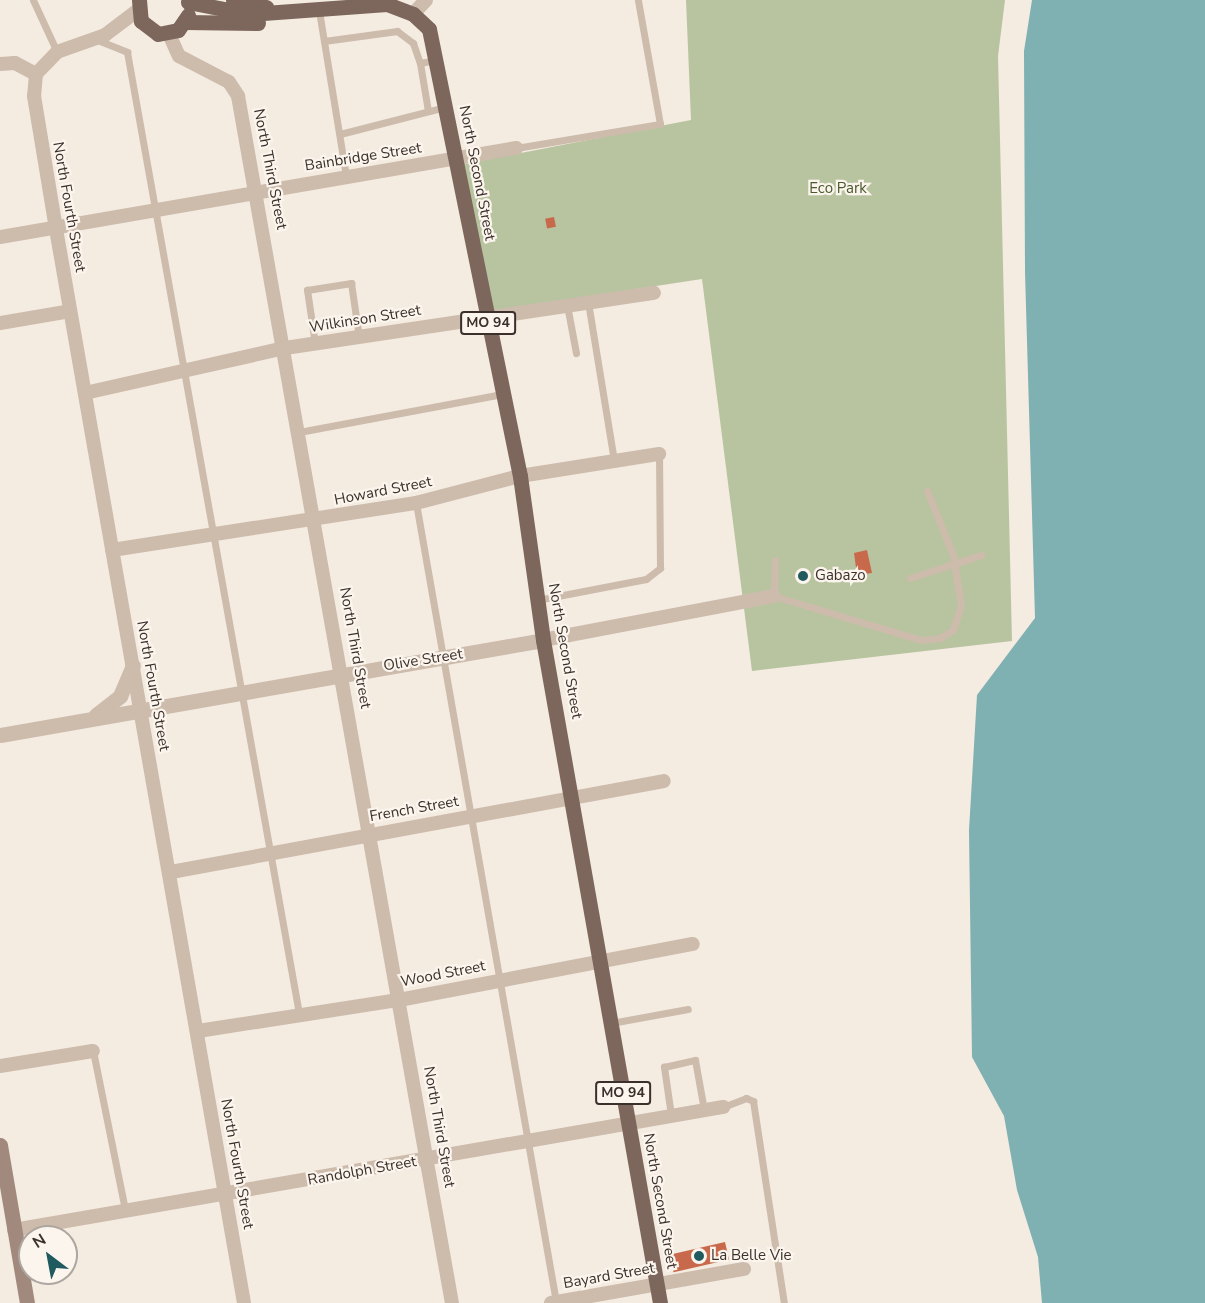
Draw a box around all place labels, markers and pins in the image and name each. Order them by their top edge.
place label: Gabazo [815,567,866,585]
marker: Gabazo [796,569,810,583]
place label: La Belle Vie [711,1247,792,1265]
marker: La Belle Vie [692,1249,706,1263]

